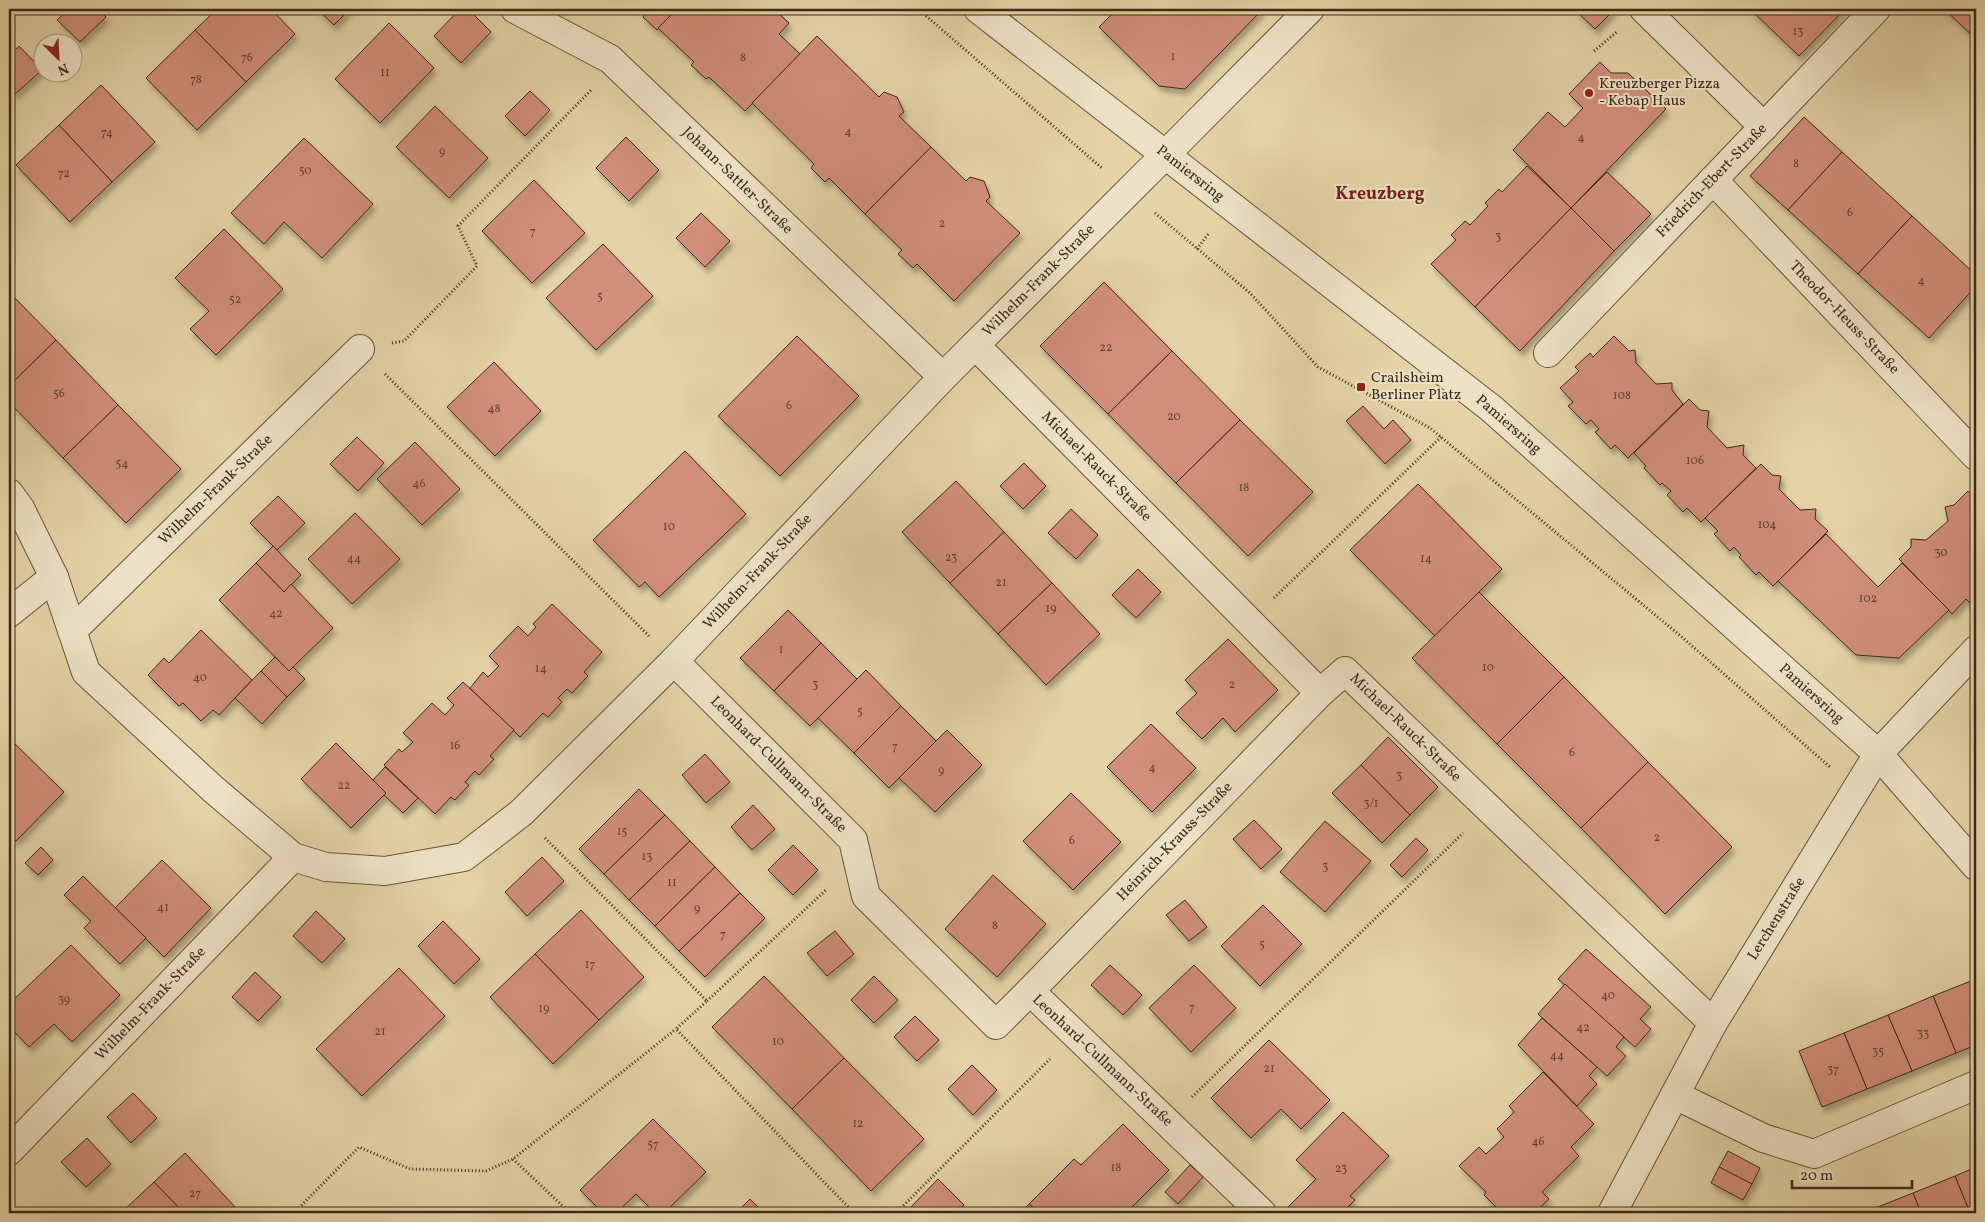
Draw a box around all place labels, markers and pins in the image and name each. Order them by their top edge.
place label: Kreuzberger Pizza - Kebap Haus [1599,74,1720,112]
marker: Kreuzberger Pizza - Kebap Haus [1583,87,1595,99]
place label: Crailsheim Berliner Platz [1371,368,1461,406]
marker: Crailsheim Berliner Platz [1355,381,1367,393]

